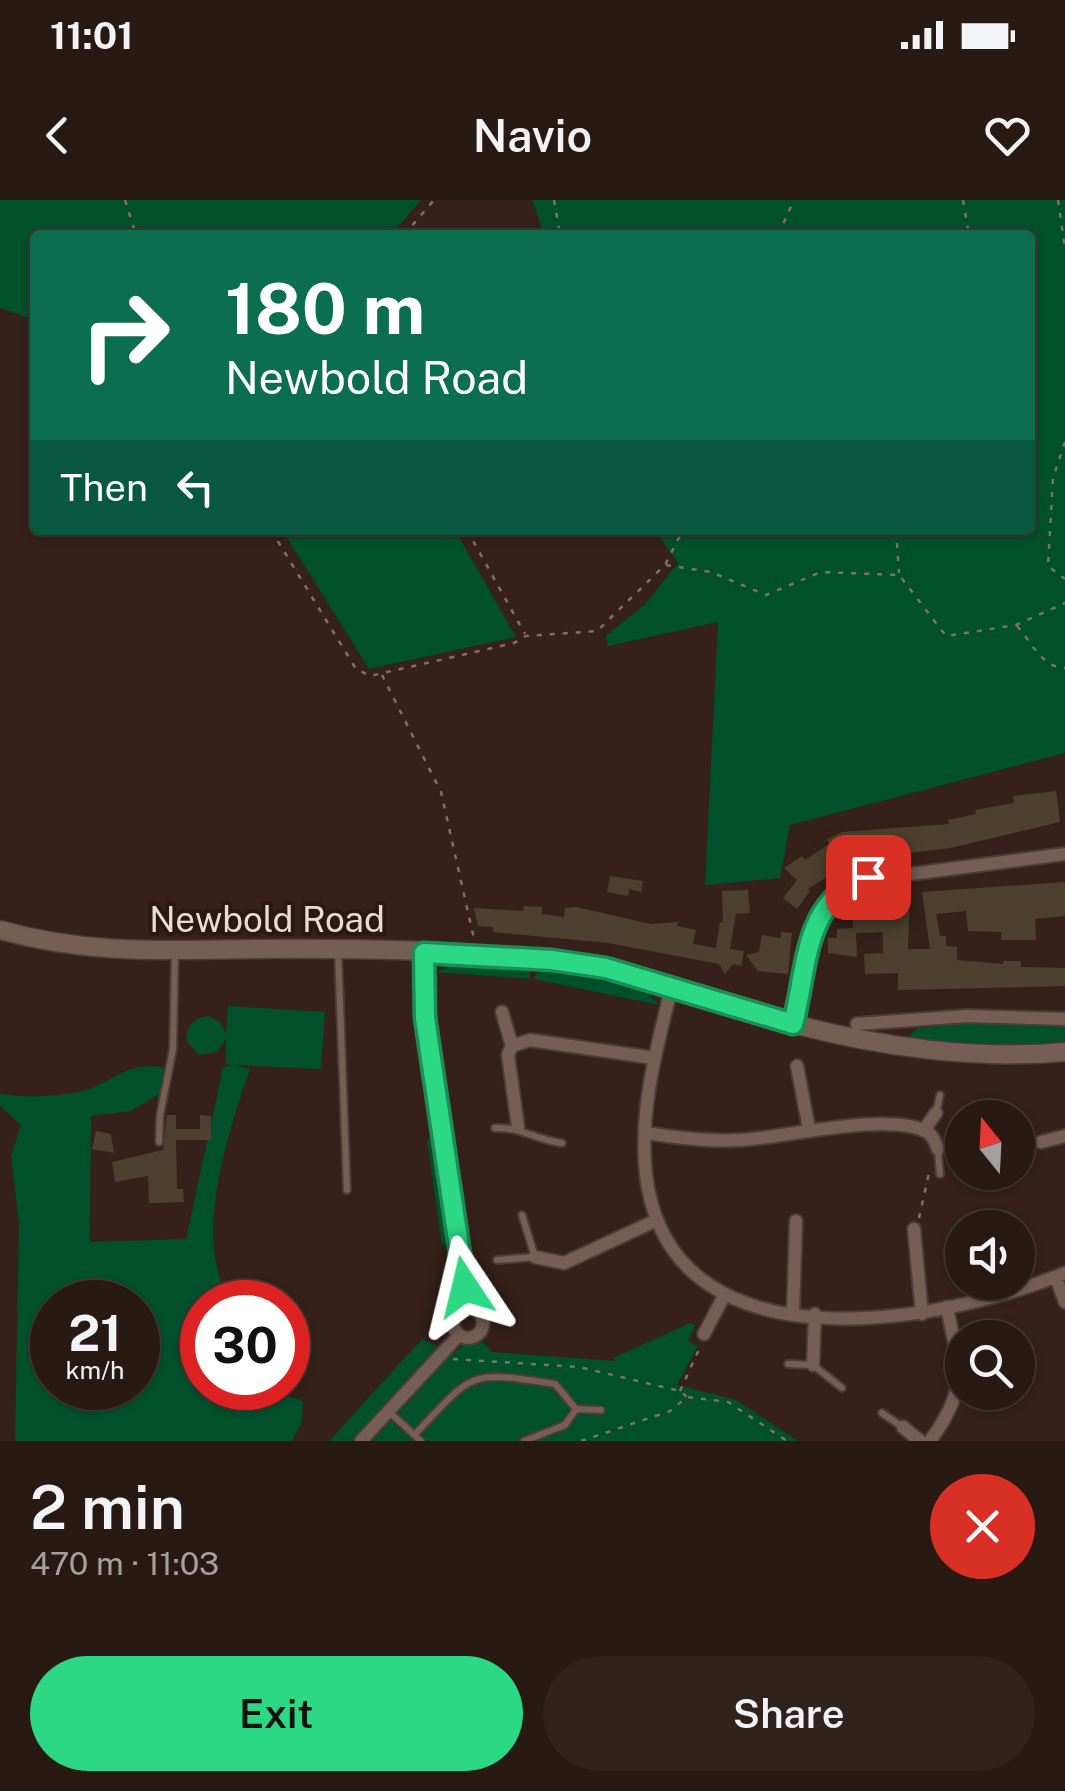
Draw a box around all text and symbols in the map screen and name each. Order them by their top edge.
text: 11:01 [50,13,134,58]
icon: back [30,108,85,163]
icon: heart [980,108,1035,163]
text: Navio [473,109,592,162]
text: 180 m [225,267,425,350]
icon: right [60,270,190,400]
text: Newbold Road [225,351,528,404]
icon: left [168,460,223,515]
text: Then [60,465,148,510]
pin [826,835,911,920]
icon: arrive [841,850,896,905]
street label: Newbold Road [149,899,385,940]
north arrow [945,1100,1035,1190]
map controls [945,1100,1035,1410]
button: sound [945,1210,1035,1300]
position arrow [413,1235,517,1339]
speed limit sign: 30 [180,1280,310,1410]
text: 21 [68,1303,122,1362]
button: search [945,1320,1035,1410]
text: km/h [66,1355,124,1385]
text: 2 min [30,1472,185,1543]
button: close [930,1474,1035,1579]
text: 470 m · 11:03 [30,1545,219,1582]
button: Exit [30,1656,523,1771]
button: Share [543,1656,1035,1771]

